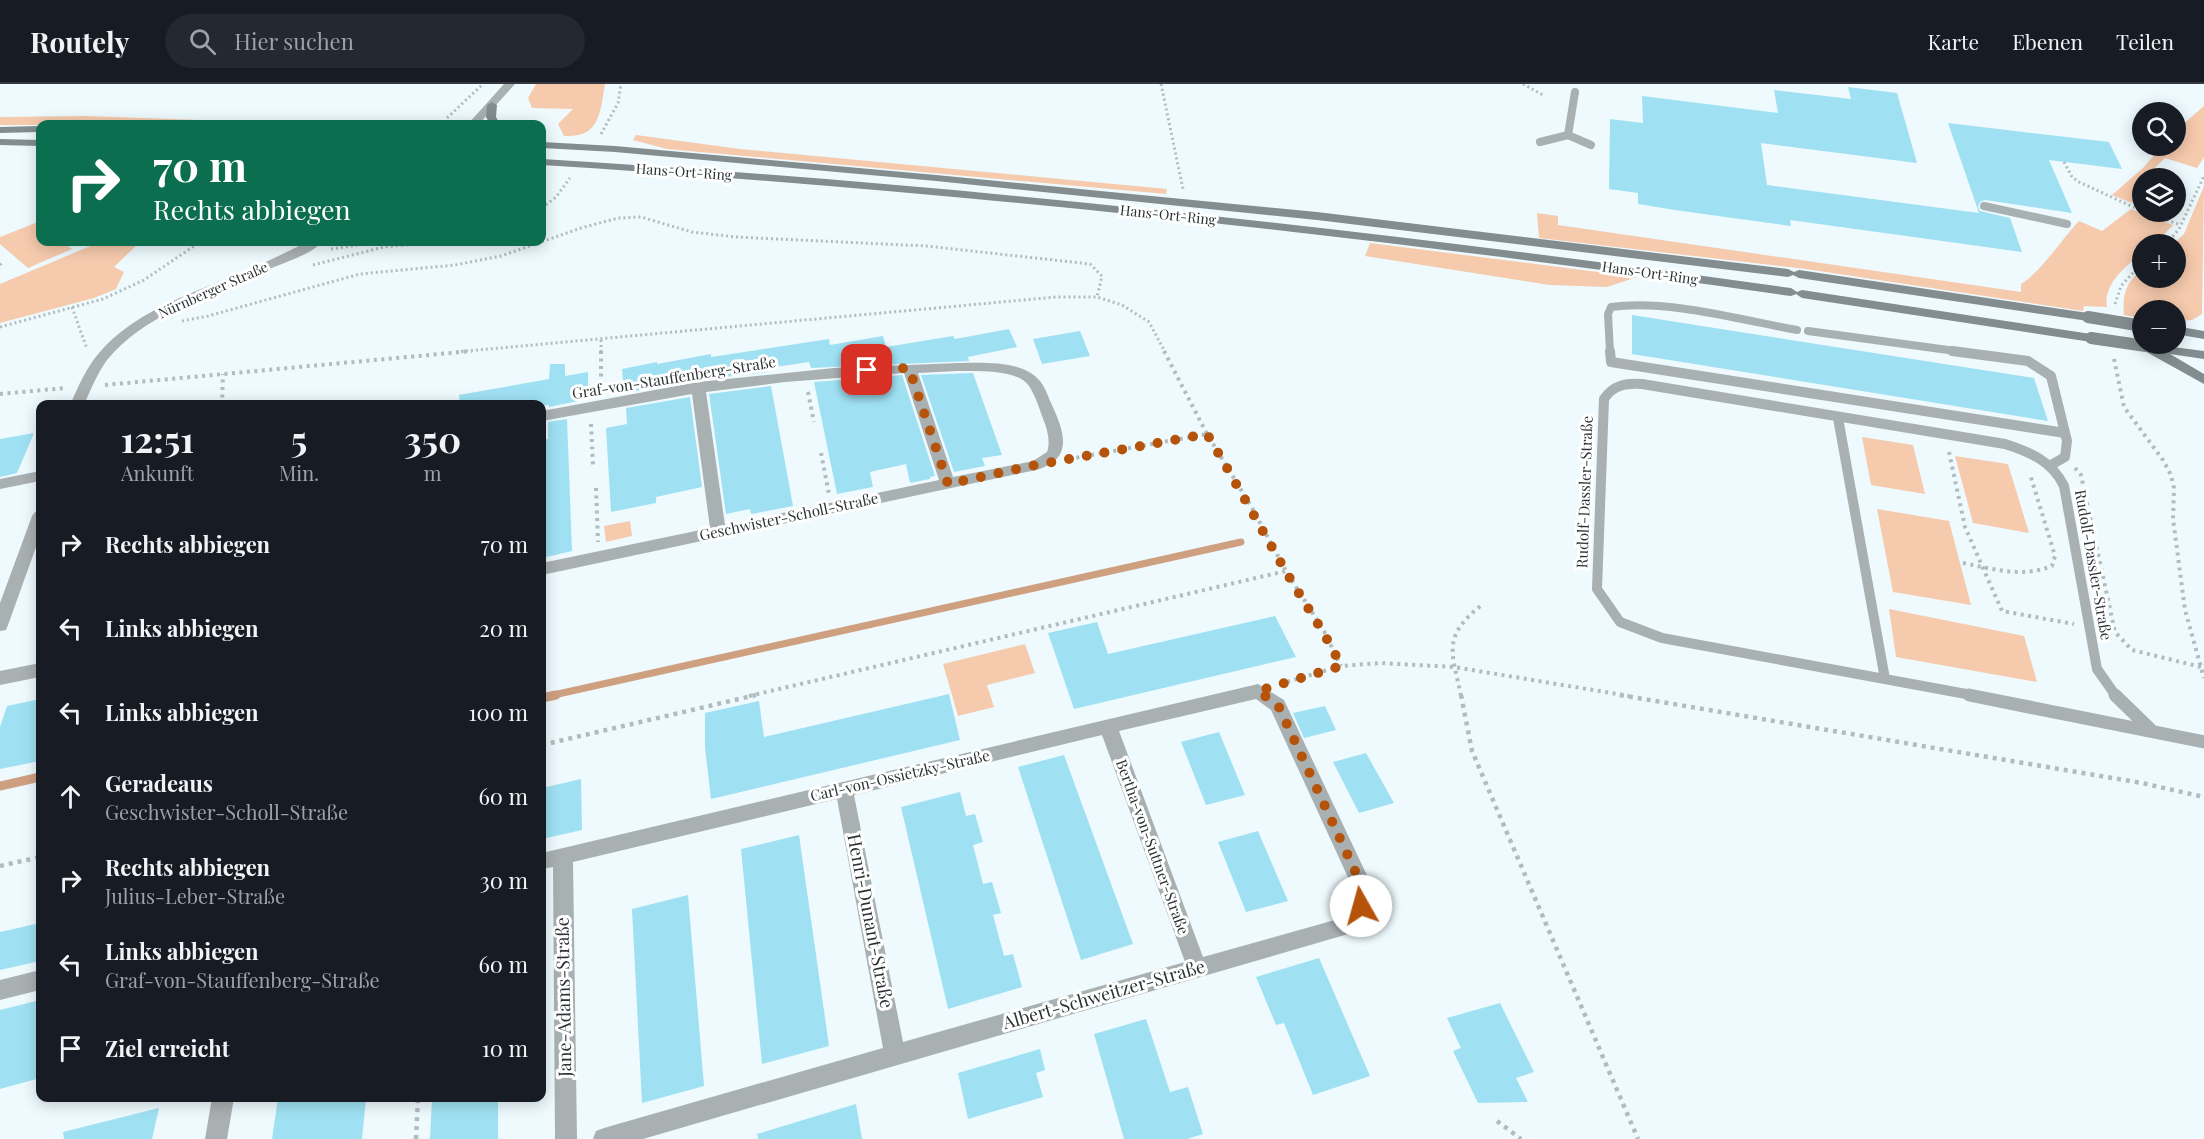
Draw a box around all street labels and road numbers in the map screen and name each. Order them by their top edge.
street label: Hans-Ort-Ring [635,159,733,184]
street label: Hans-Ort-Ring [1119,200,1218,229]
street label: Hans-Ort-Ring [1601,256,1700,289]
street label: Nürnberger Straße [155,257,271,322]
street label: Graf-von-Stauffenberg-Straße [571,351,777,403]
street label: Rudolf-Dassler-Straße [1571,415,1597,569]
street label: Geschwister-Scholl-Straße [698,487,880,545]
street label: Rudolf-Dassler-Straße [2071,488,2117,642]
street label: Carl-von-Ossietzky-Straße [808,745,991,805]
street label: Bertha-von-Suttner-Straße [1112,756,1194,937]
street label: Henri-Dunant-Straße [842,832,900,1010]
street label: Jane-Adams-Straße [550,917,576,1078]
street label: Albert-Schweitzer-Straße [999,954,1208,1035]

